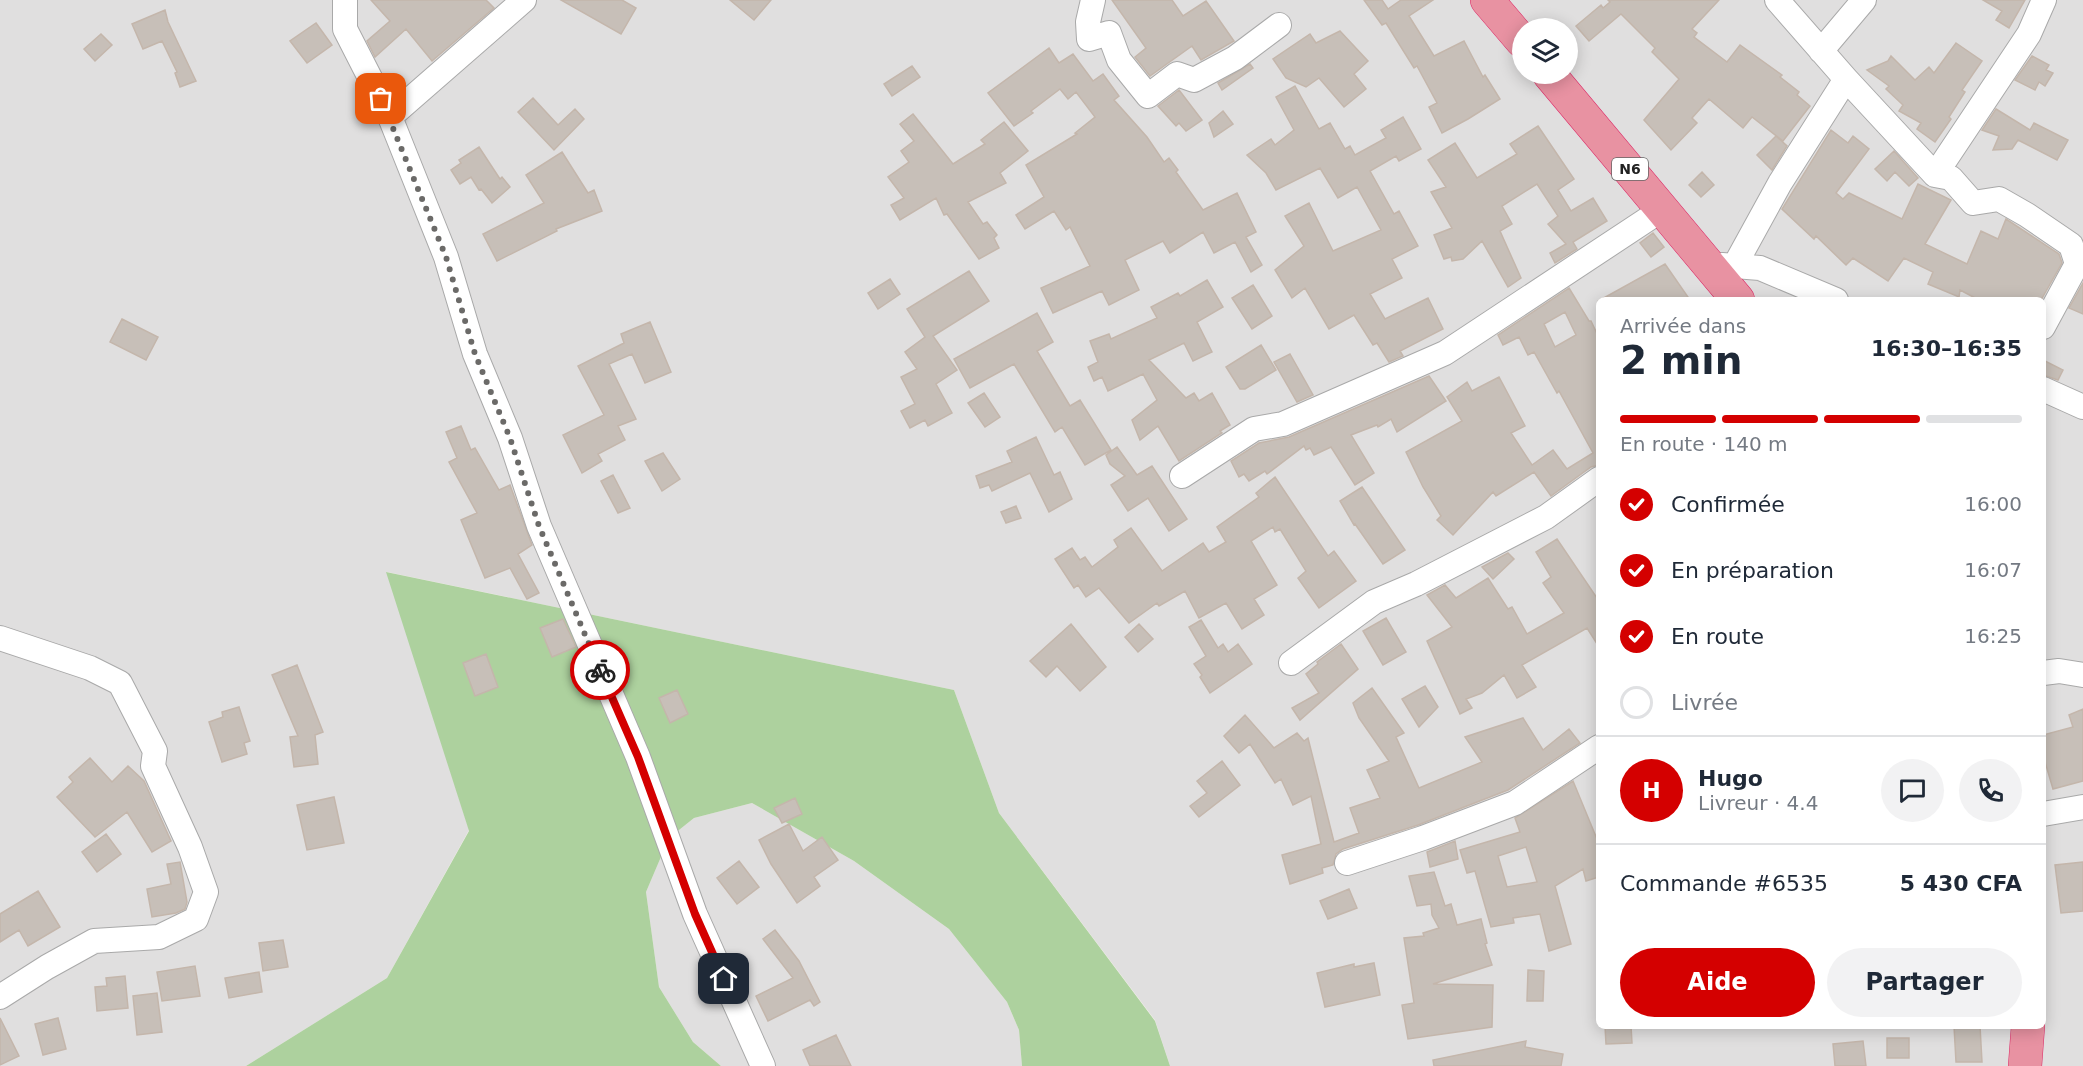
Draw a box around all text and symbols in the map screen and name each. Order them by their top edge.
map controls [1512,18,1578,84]
button: layers [1512,18,1578,84]
pin [355,73,406,124]
icon: bag [364,82,397,115]
road number: N6 [1612,158,1648,180]
text: Arrivée dans [1620,314,1746,338]
text: 16:30–16:35 [1871,336,2022,361]
text: 2 min [1620,338,1742,383]
text: En route · 140 m [1620,432,1788,456]
icon: check [1620,488,1653,521]
text: Confirmée [1671,492,1785,517]
text: 16:00 [1964,492,2022,516]
icon: check [1620,554,1653,587]
text: En préparation [1671,558,1834,583]
text: 16:07 [1964,558,2022,582]
icon: check [1620,620,1653,653]
text: En route [1671,624,1764,649]
text: 16:25 [1964,624,2022,648]
courier [570,640,630,700]
icon: bike [584,654,617,687]
text: Livrée [1671,690,1738,715]
button: chat [1881,759,1944,822]
button: phone [1959,759,2022,822]
text: Hugo [1698,766,1763,791]
text: H [1642,778,1661,803]
text: Livreur · 4.4 [1698,791,1818,815]
text: Commande #6535 [1620,871,1828,896]
text: 5 430 CFA [1900,871,2022,896]
button: Aide [1620,948,1815,1017]
button: Partager [1827,948,2022,1017]
pin [698,953,749,1004]
icon: home [707,962,740,995]

